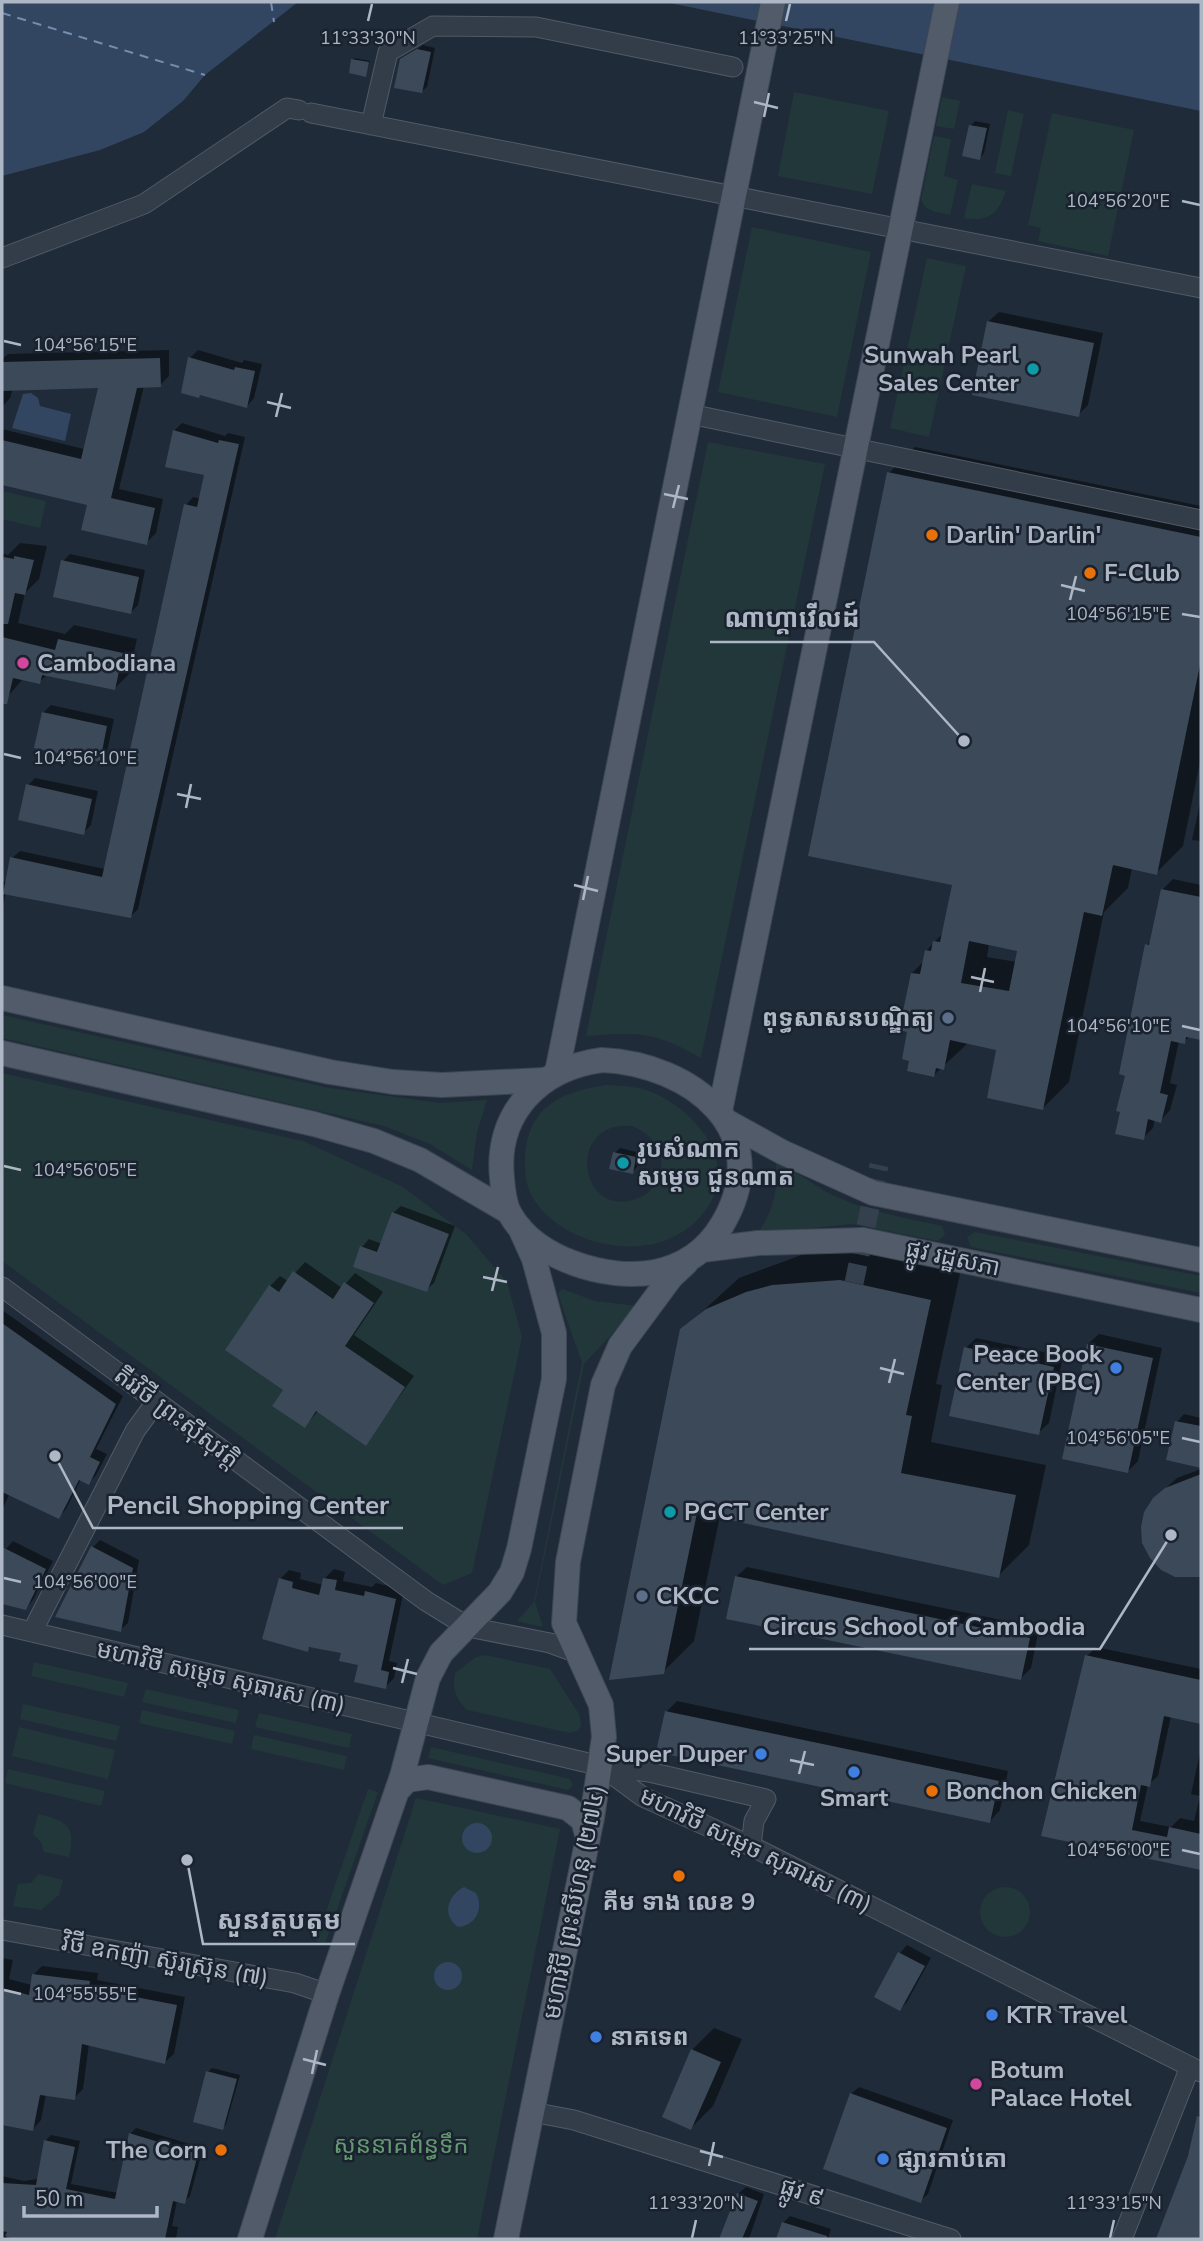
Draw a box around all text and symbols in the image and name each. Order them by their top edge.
text: 11°33'30"N [320,26,416,50]
text: 11°33'25"N [738,26,834,50]
text: 104°56'20"E [1066,189,1170,213]
text: 104°56'15"E [33,333,137,357]
place label: Sunwah Pearl Sales Center [864,339,1020,399]
marker: Sunwah Pearl Sales Center [1025,361,1041,377]
place label: Darlin' Darlin' [946,519,1101,551]
marker: Darlin' Darlin' [924,527,940,543]
place label: F-Club [1104,557,1180,589]
marker: F-Club [1082,565,1098,581]
callout: ណាហ្គាវើលដ៍ [710,595,874,642]
text: ណាហ្គាវើលដ៍ [724,601,860,636]
text: 104°56'15"E [1066,602,1170,626]
place label: Cambodiana [37,647,176,679]
marker: Cambodiana [15,655,31,671]
text: 104°56'10"E [33,746,137,770]
place label: ពុទ្ធសាសនបណ្ឌិត្យ [762,1002,934,1034]
marker: ពុទ្ធសាសនបណ្ឌិត្យ [940,1010,956,1026]
text: 104°56'10"E [1066,1014,1170,1038]
place label: រូបសំណាក សម្ដេច ជួនណាត [637,1133,794,1193]
marker: រូបសំណាក សម្ដេច ជួនណាត [615,1155,631,1171]
text: 104°56'05"E [33,1158,137,1182]
street label: ផ្លូវ រដ្ឋសភា [902,1232,1003,1290]
place label: Peace Book Center (PBC) [956,1338,1103,1398]
street label: តីរវិថី ព្រះស៊ីសុវត្តិ [107,1359,247,1475]
marker: Peace Book Center (PBC) [1108,1360,1124,1376]
text: 104°56'05"E [1066,1426,1170,1450]
callout: Pencil Shopping Center [93,1481,403,1528]
text: Pencil Shopping Center [107,1488,390,1523]
place label: PGCT Center [684,1496,829,1528]
marker: PGCT Center [662,1504,678,1520]
text: 104°56'00"E [33,1570,137,1594]
place label: CKCC [656,1580,720,1612]
marker: CKCC [634,1588,650,1604]
callout: Circus School of Cambodia [749,1602,1100,1649]
text: Circus School of Cambodia [762,1609,1086,1644]
street label: មហាវិថី សម្តេច សុធារស (៣) [93,1633,349,1721]
place label: Super Duper [606,1738,748,1770]
marker: Super Duper [753,1746,769,1762]
marker: Smart [846,1764,862,1780]
place label: Bonchon Chicken [946,1775,1138,1807]
street label: មហាវិថី សម្តេច សុធារស (៣) [635,1780,877,1920]
street label: មហាវិថី ព្រះសីហនុ (២៧៤) [536,1782,612,2022]
place label: Smart [820,1782,889,1814]
marker: Bonchon Chicken [924,1783,940,1799]
text: 104°56'00"E [1066,1838,1170,1862]
marker: គីម ទាង លេខ 9 [671,1868,687,1884]
place label: គីម ទាង លេខ 9 [602,1886,756,1918]
callout: សួនវត្តបតុម [203,1897,355,1944]
text: សួនវត្តបតុម [217,1903,341,1938]
street label: វិថី ឧកញ៉ា ស៊ួរស៊្រុន (៧) [59,1926,271,1994]
text: 104°55'55"E [33,1982,137,2006]
place label: KTR Travel [1006,1999,1128,2031]
marker: KTR Travel [984,2007,1000,2023]
place label: នាគទេព [610,2021,689,2053]
marker: នាគទេព [588,2029,604,2045]
place label: Botum Palace Hotel [990,2054,1132,2114]
marker: Botum Palace Hotel [968,2076,984,2092]
park label: សួននាគព័ន្ធទឹក [333,2129,469,2161]
place label: The Corn [106,2134,207,2166]
marker: The Corn [213,2142,229,2158]
place label: ផ្សារកាប់គោ [897,2143,1007,2175]
marker: ផ្សារកាប់គោ [875,2151,891,2167]
street label: ផ្លូវ ៩ [774,2170,828,2220]
scale bar [24,2174,158,2218]
text: 50 m [35,2185,84,2213]
text: 11°33'20"N [648,2191,744,2215]
text: 11°33'15"N [1066,2191,1162,2215]

